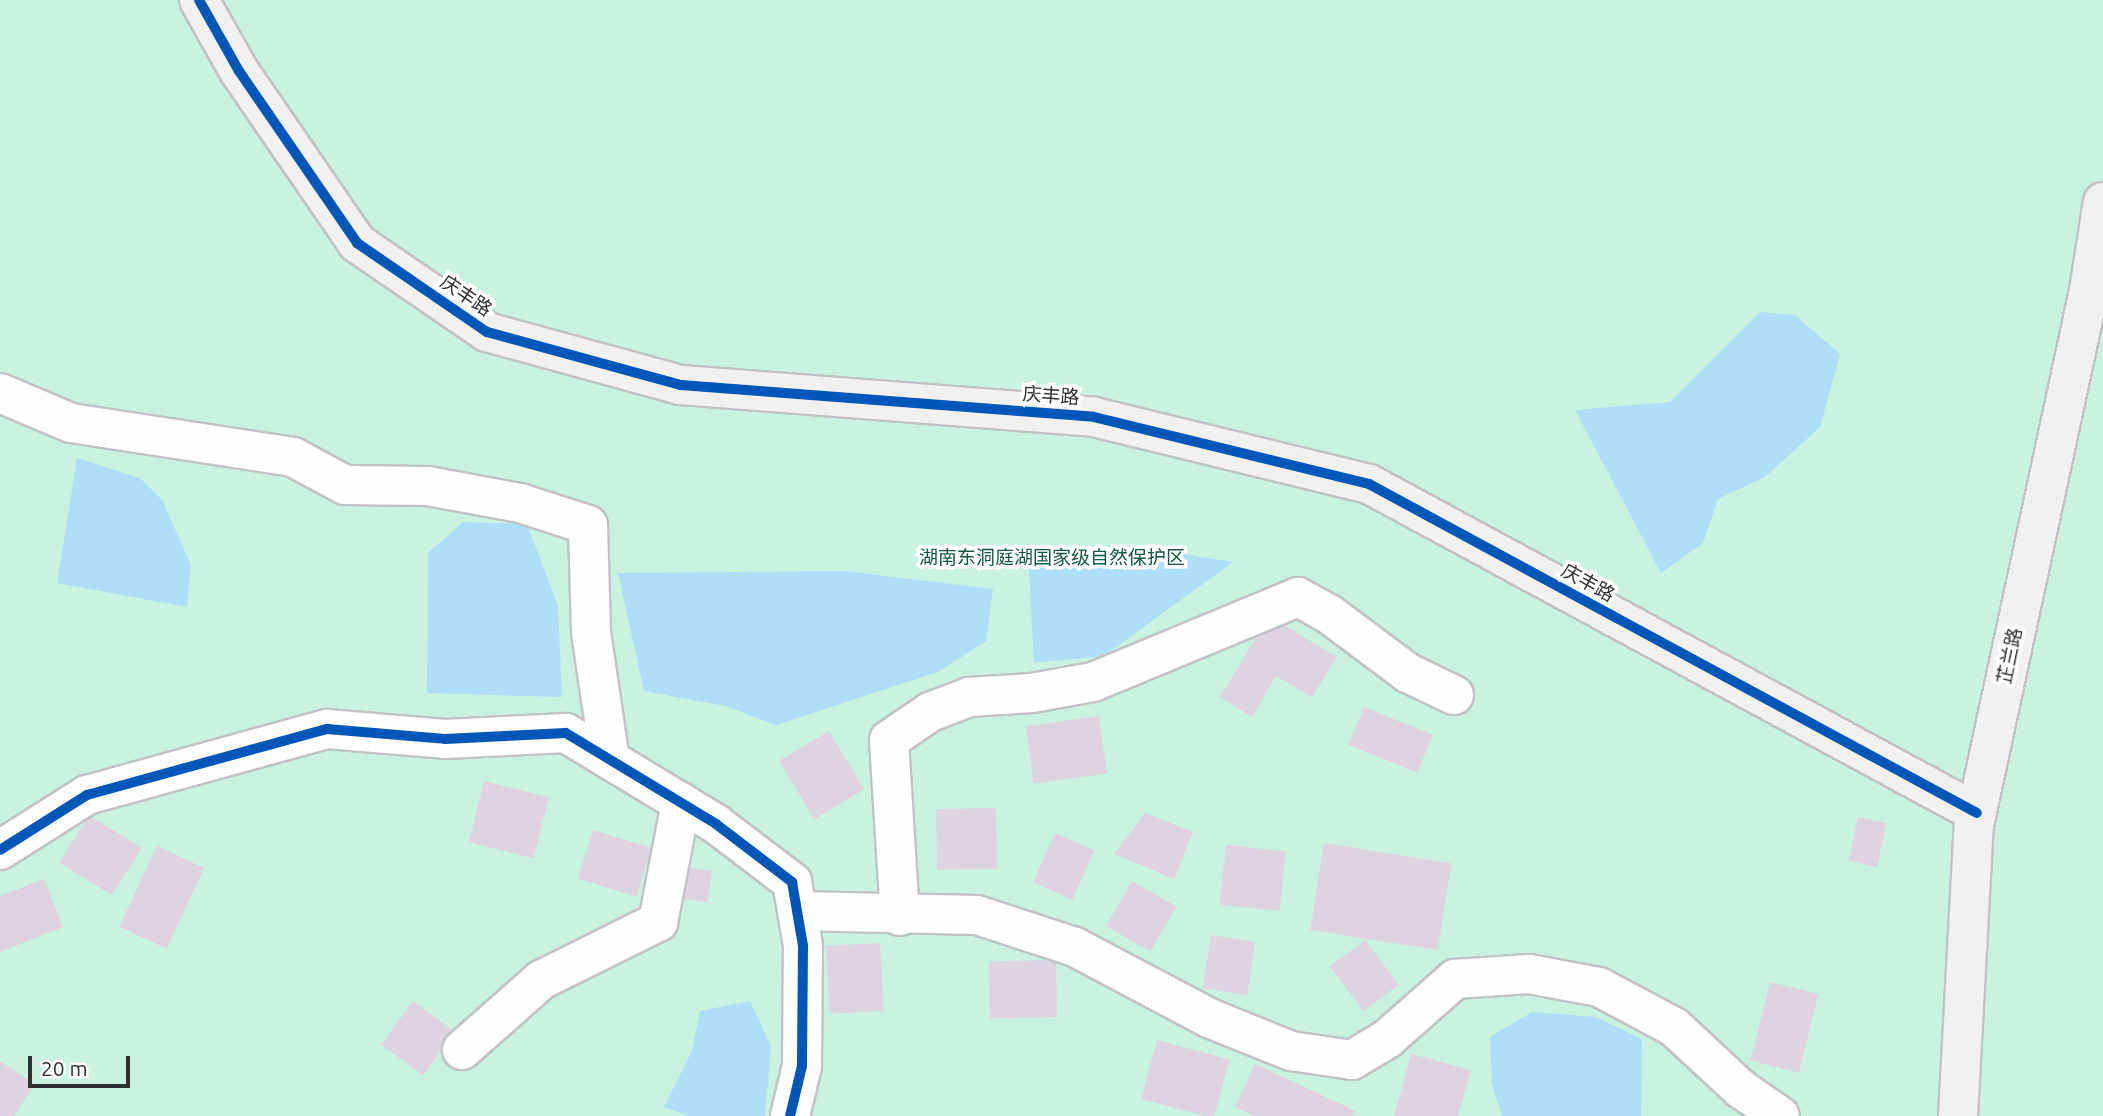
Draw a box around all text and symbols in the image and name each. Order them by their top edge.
street label: 庆丰路 [436,271,496,321]
street label: 庆丰路 [1022,383,1080,409]
park label: 湖南东洞庭湖国家级自然保护区 [919,547,1185,569]
street label: 庆丰路 [1558,559,1618,607]
street label: 芷兰路 [1993,626,2027,686]
scale bar [32,1042,133,1086]
text: 20 m [41,1056,88,1080]

